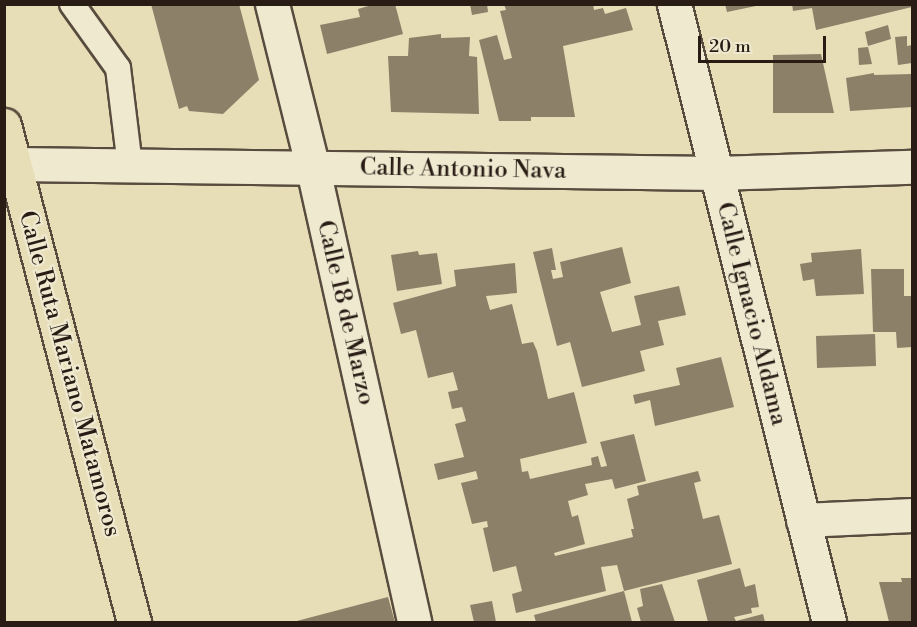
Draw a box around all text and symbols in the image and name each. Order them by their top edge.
scale bar [701,24,828,62]
text: 20 m [709,35,751,58]
street label: Calle Antonio Nava [360,154,566,186]
street label: Calle Ignacio Aldama [709,199,793,429]
street label: Calle Ruta Mariano Matamoros [12,208,126,540]
street label: Calle 18 de Marzo [310,218,380,408]

